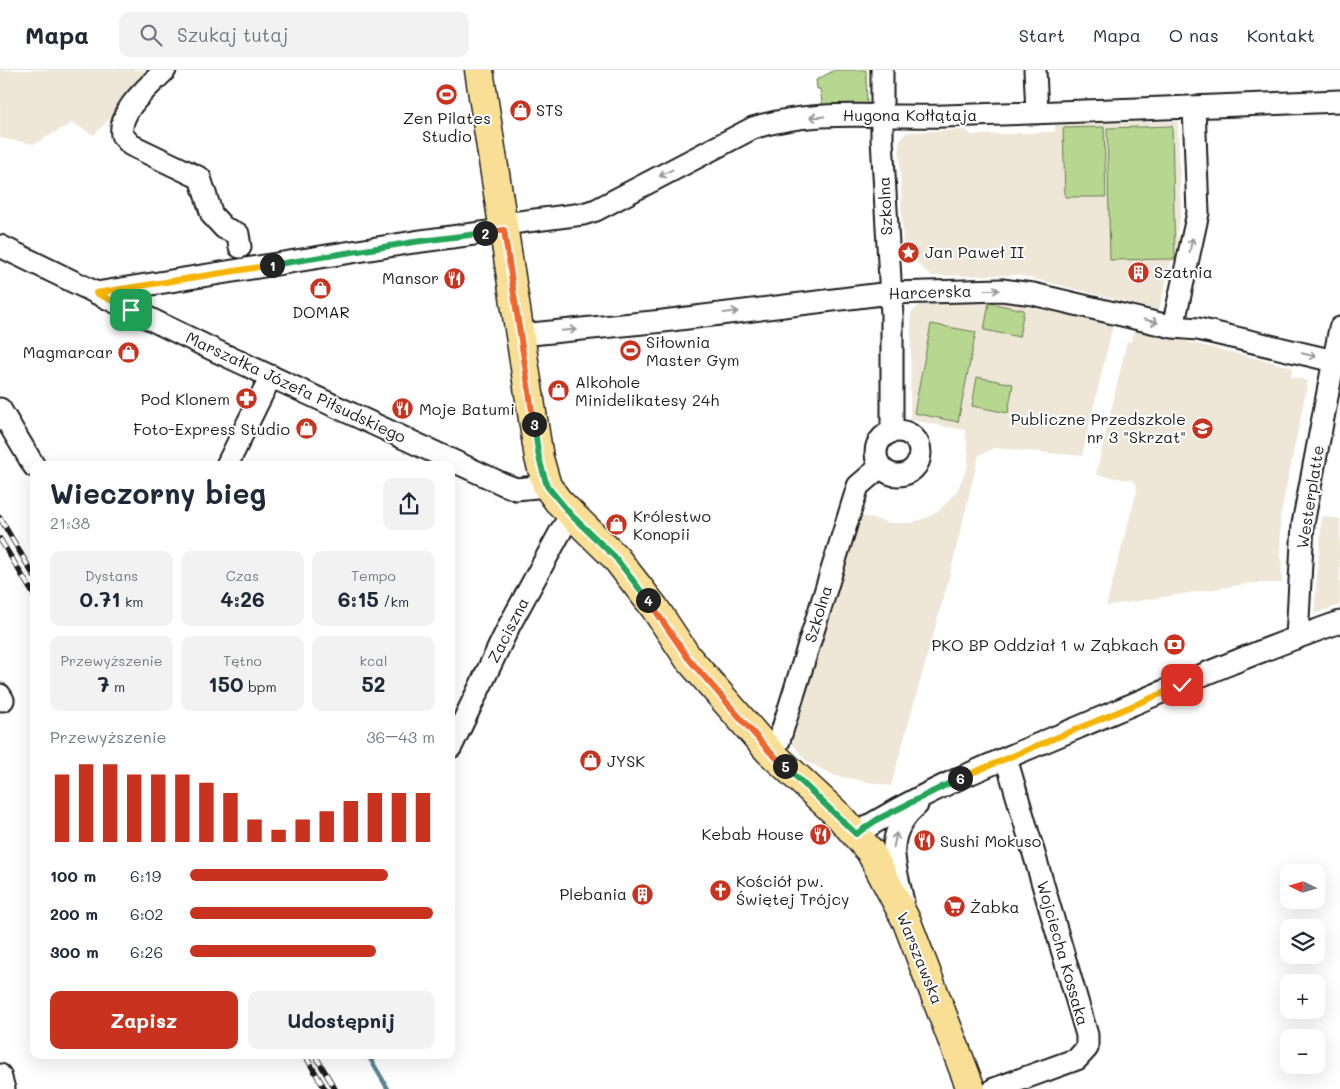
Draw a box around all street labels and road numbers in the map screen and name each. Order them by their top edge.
street label: Hugona Kołłątaja [843,104,977,125]
street label: Szkolna [872,176,897,236]
street label: Harcerska [888,280,972,303]
street label: Marszałka Józefa Piłsudskiego [183,326,410,447]
street label: Westerplatte [1291,444,1328,550]
street label: Szkolna [799,583,836,645]
street label: Zaciszna [482,594,533,666]
street label: Wojciecha Kossaka [1033,878,1094,1028]
street label: Warszawska [892,909,948,1007]

